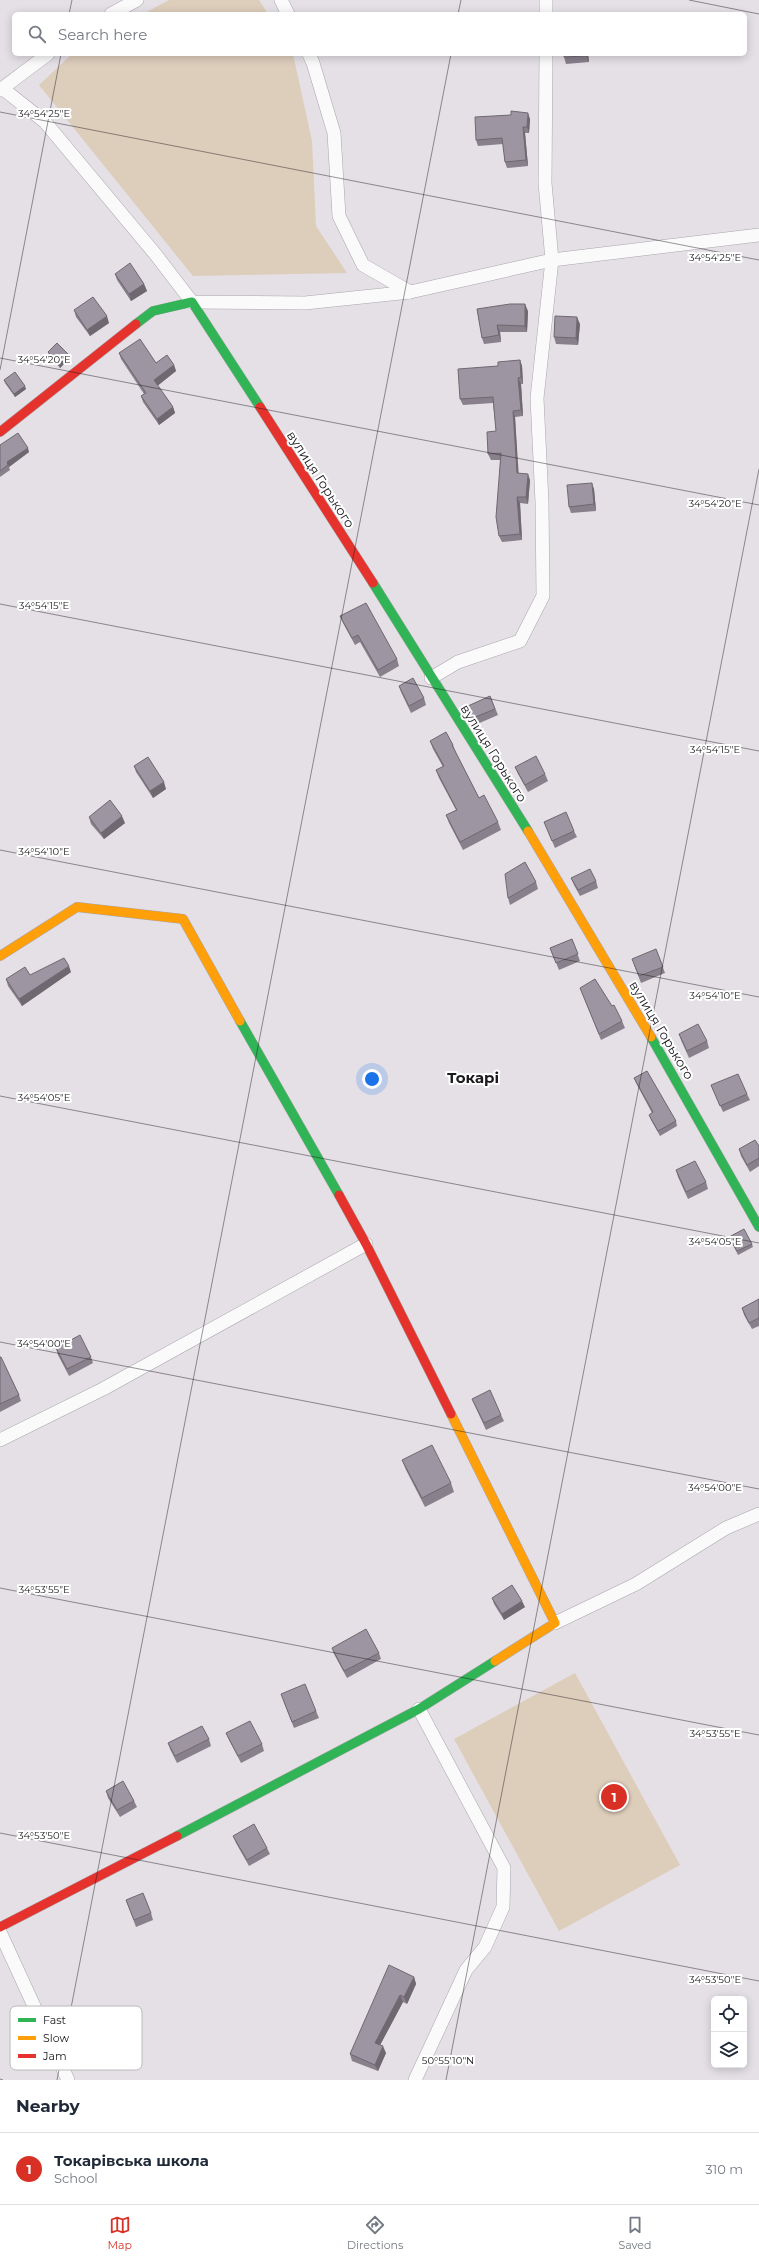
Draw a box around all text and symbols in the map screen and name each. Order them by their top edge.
search box [12,12,747,56]
icon: search [26,23,48,45]
text: Search here [58,25,147,44]
text: 34°54'25"E [18,107,70,120]
text: 34°54'25"E [689,251,741,264]
text: 34°54'20"E [17,353,71,366]
street label: вулиця Горького [284,428,358,530]
text: 34°54'20"E [688,497,742,510]
text: 34°54'15"E [19,599,69,612]
street label: вулиця Горького [457,701,531,805]
text: 34°54'15"E [690,743,740,756]
text: 34°54'10"E [18,845,70,858]
street label: вулиця Горького [626,978,698,1082]
text: 34°54'10"E [689,989,741,1002]
district label: Токарі [447,1068,499,1087]
your location [362,1069,382,1089]
text: 34°54'05"E [18,1091,71,1104]
text: 34°54'05"E [689,1235,742,1248]
text: 34°54'00"E [17,1337,71,1350]
text: 34°54'00"E [688,1481,742,1494]
text: 34°53'55"E [18,1583,70,1596]
text: 34°53'55"E [689,1727,741,1740]
pin: 1 [601,1782,627,1812]
text: 34°53'50"E [18,1829,70,1842]
text: 34°53'50"E [689,1973,741,1986]
map controls [711,1996,747,2068]
button: locate [711,1996,747,2032]
legend [10,2006,142,2070]
text: Fast [43,2013,67,2027]
text: Slow [43,2031,69,2045]
button: layers [711,2032,747,2068]
text: Jam [42,2049,67,2063]
text: 50°55'10"N [422,2054,474,2067]
text: Nearby [16,2096,80,2116]
text: Токарівська школа [54,2151,209,2170]
text: 1 [26,2161,32,2177]
text: 310 m [705,2161,743,2177]
text: School [54,2170,98,2186]
tab: Map [108,2214,132,2252]
tab: Directions [347,2214,403,2252]
tab: Saved [618,2214,651,2252]

